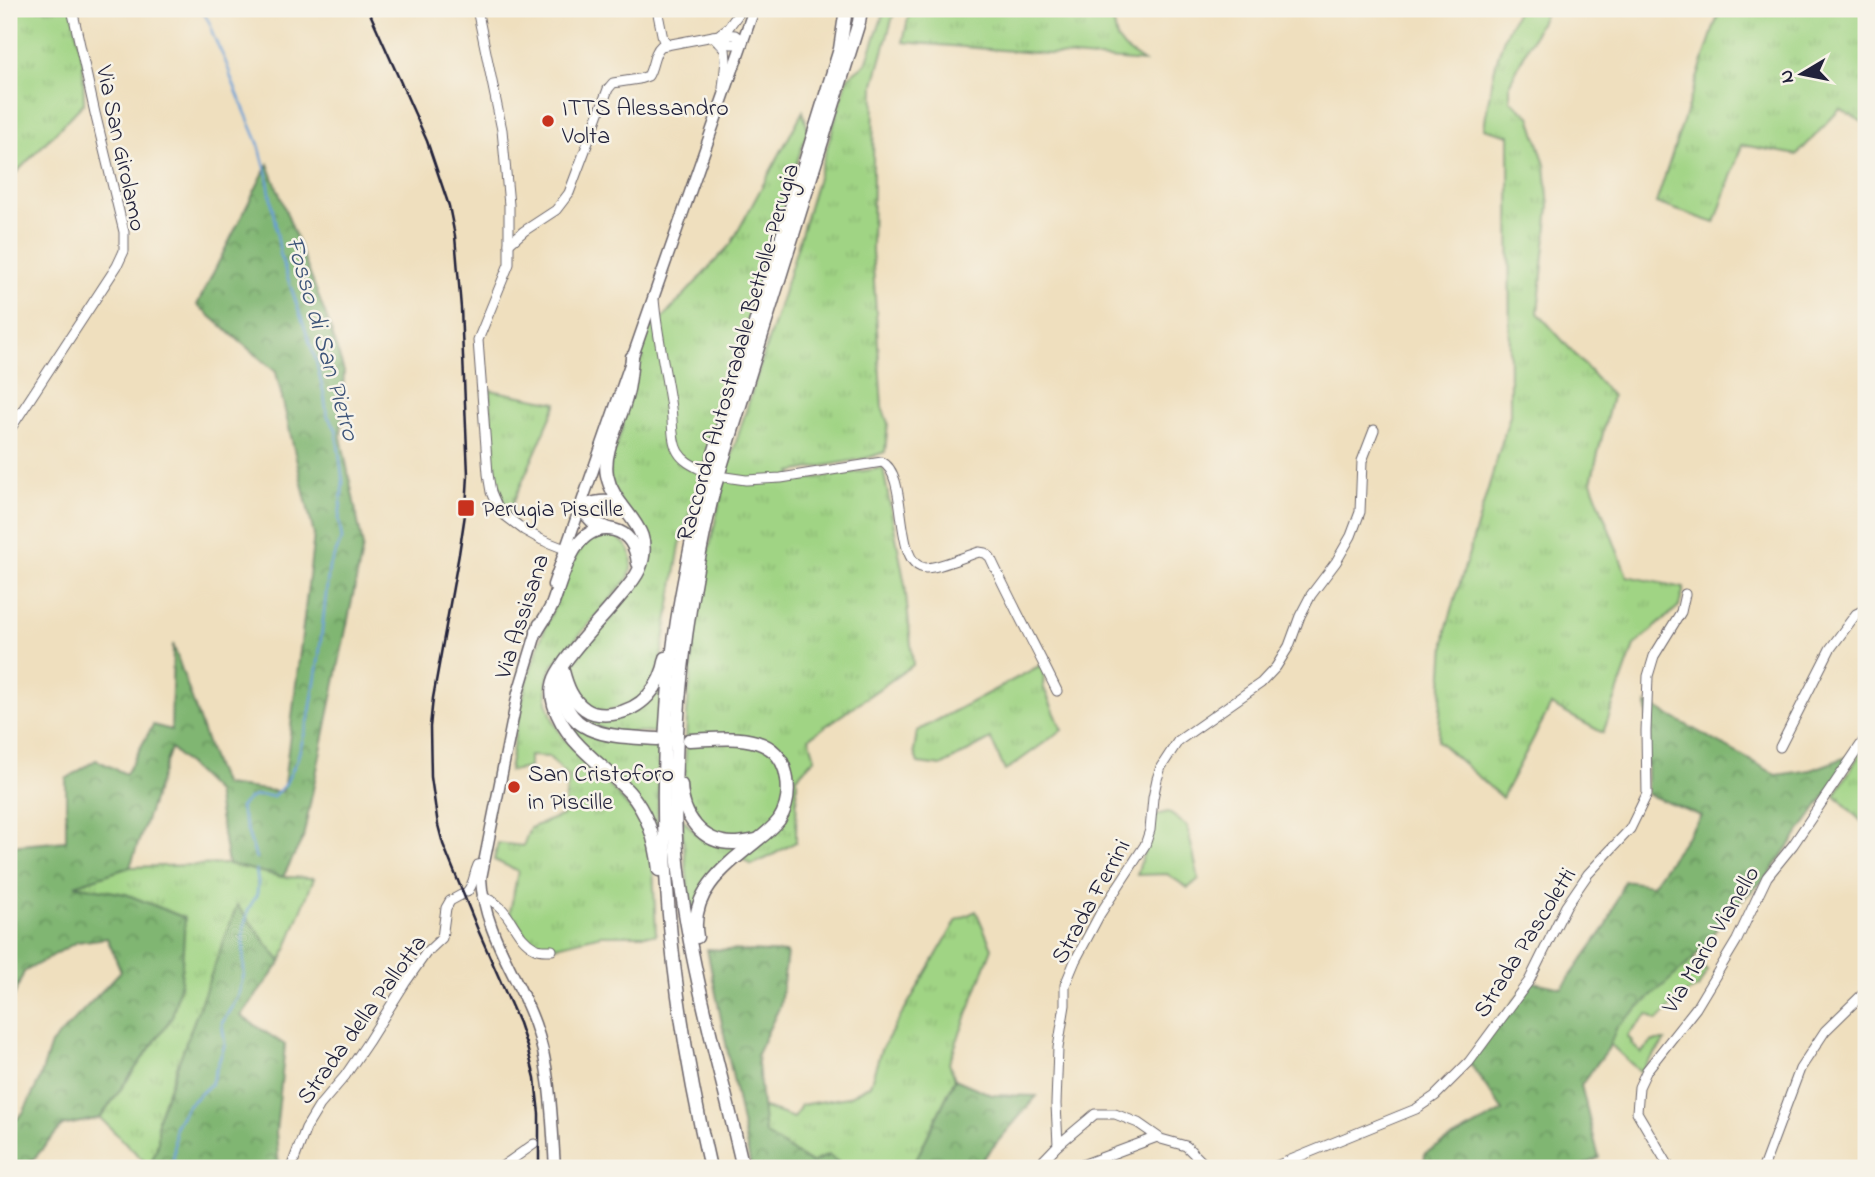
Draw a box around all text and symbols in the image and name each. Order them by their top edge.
north arrow [1766,38,1836,108]
street label: Via San Girolamo [85,61,154,235]
text: N [1773,68,1802,85]
place label: ITTS Alessandro Volta [561,92,729,155]
marker: ITTS Alessandro Volta [540,113,556,129]
street label: Raccordo Autostradale Bettolle-Perugia [669,160,810,546]
water label: Fosso di San Pietro [274,232,369,447]
place label: Perugia Piscille [482,493,623,528]
marker: Perugia Piscille [456,498,476,518]
street label: Via Assisana [486,550,560,685]
place label: San Cristoforo in Piscille [528,758,674,821]
marker: San Cristoforo in Piscille [506,779,522,795]
street label: Strada Ferrini [1043,833,1141,971]
street label: Via Mario Vianello [1654,860,1770,1021]
street label: Strada Pascoletti [1466,861,1586,1025]
street label: Strada della Pallotta [289,928,437,1113]

